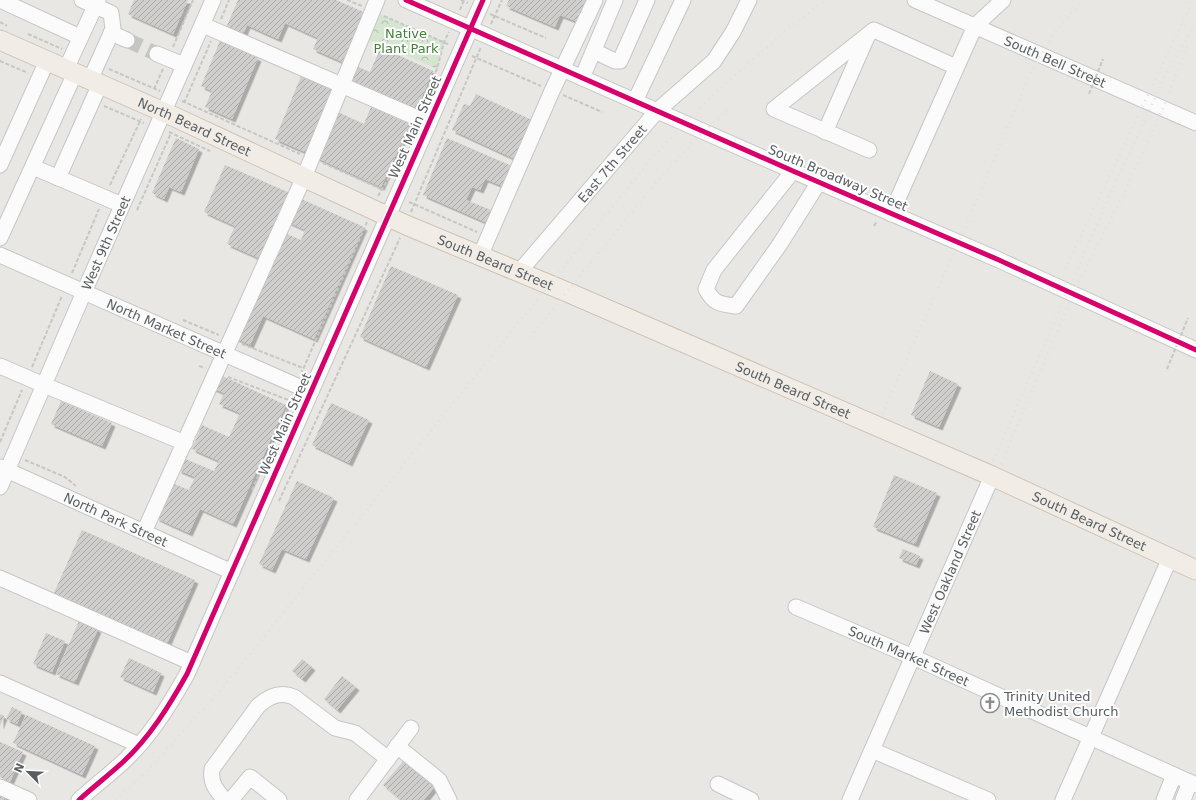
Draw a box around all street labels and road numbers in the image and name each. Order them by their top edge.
street label: South Bell Street [1002,32,1108,90]
street label: West Main Street [386,73,444,181]
street label: North Beard Street [136,94,253,159]
street label: East 7th Street [575,122,649,205]
street label: South Broadway Street [766,142,910,214]
street label: West 9th Street [78,193,133,292]
street label: South Beard Street [435,231,555,293]
street label: North Market Street [105,296,229,361]
street label: South Beard Street [733,358,853,421]
street label: West Main Street [256,370,314,478]
street label: South Beard Street [1030,488,1149,554]
street label: North Park Street [61,489,170,549]
street label: West Oakland Street [916,508,984,636]
street label: South Market Street [846,623,972,689]

